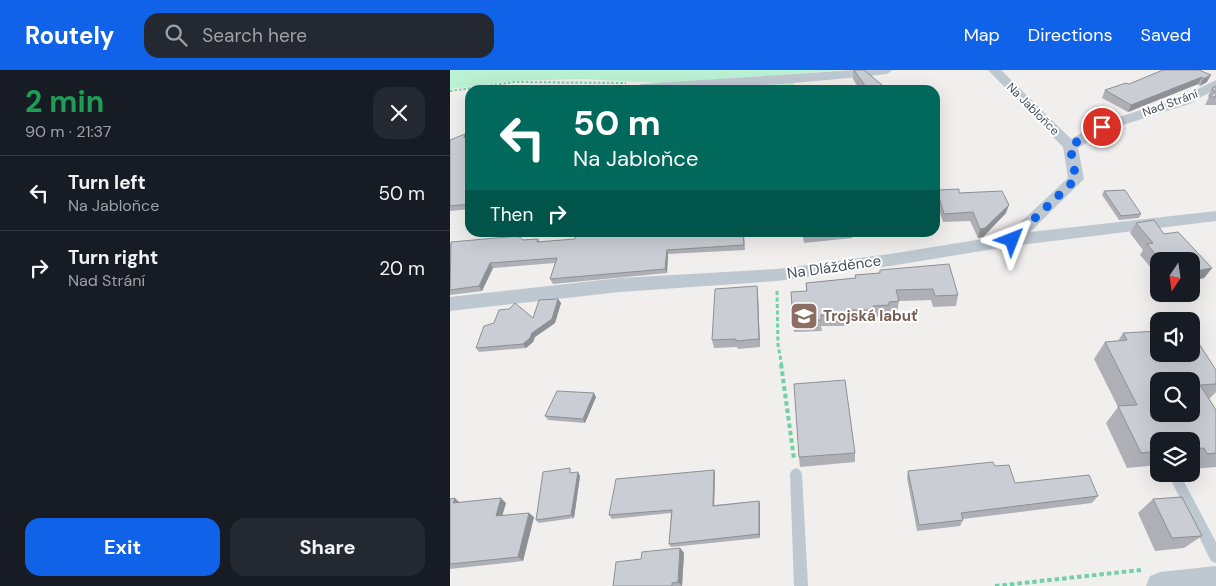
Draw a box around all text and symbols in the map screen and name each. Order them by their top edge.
search box [144,13,494,58]
text: Routely [25,20,114,51]
icon: search [162,21,190,49]
text: Search here [202,23,307,48]
text: Map [964,23,1000,47]
text: Directions [1028,23,1113,47]
text: Saved [1141,23,1191,47]
street label: Na Jabloňce [1003,79,1063,139]
text: 2 min [25,82,104,121]
street label: Nad Strání [1140,85,1200,120]
button: close [373,87,425,139]
text: 50 m [573,100,661,146]
icon: left [490,105,555,170]
pin [1081,106,1123,148]
icon: arrive [1088,113,1116,141]
text: 90 m · 21:37 [25,121,111,142]
text: Na Jabloňce [573,144,698,173]
text: Turn left [68,170,146,195]
icon: left [25,179,53,207]
text: 50 m [378,181,425,206]
text: Na Jabloňce [68,195,159,216]
icon: right [543,200,571,228]
text: Then [490,202,533,227]
position arrow [985,213,1037,265]
text: Turn right [68,245,158,270]
street label: Na Dlážděnce [786,250,882,284]
north arrow [1150,252,1200,302]
map controls [1150,252,1200,482]
icon: right [25,254,53,282]
text: 20 m [379,256,425,281]
text: Nad Strání [68,270,145,291]
school or university icon: Trojská labuť [789,301,819,331]
place label: Trojská labuť [823,306,918,326]
button: sound [1150,312,1200,362]
button: search [1150,372,1200,422]
button: layers [1150,432,1200,482]
button: Exit [25,518,220,576]
button: Share [230,518,425,576]

